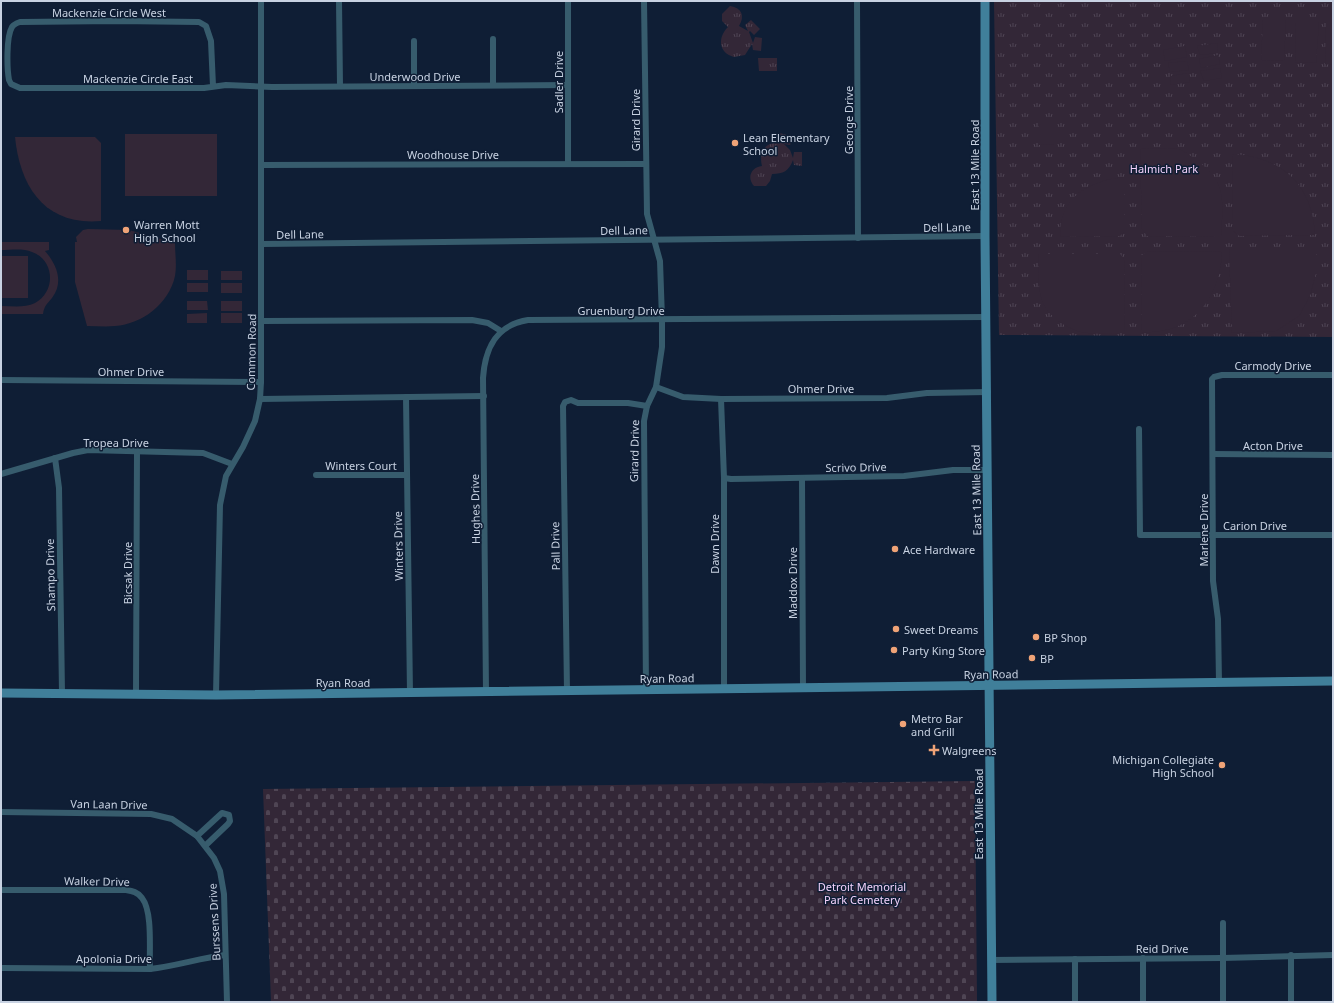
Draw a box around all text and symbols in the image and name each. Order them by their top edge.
street label: Mackenzie Circle West [52,5,166,20]
street label: Sadler Drive [551,51,566,113]
street label: Underwood Drive [369,69,461,84]
street label: Mackenzie Circle East [83,71,193,86]
street label: George Drive [841,86,856,154]
street label: Girard Drive [628,89,643,151]
street label: East 13 Mile Road [967,120,982,210]
place label: Lean Elementary School [743,130,830,158]
marker: Lean Elementary School [730,138,740,148]
street label: Woodhouse Drive [407,147,499,162]
park label: Halmich Park [1130,161,1198,176]
place label: Warren Mott High School [134,217,200,245]
street label: Dell Lane [923,219,971,235]
street label: Dell Lane [600,222,648,238]
marker: Warren Mott High School [121,225,131,235]
street label: Dell Lane [276,226,324,242]
street label: Gruenburg Drive [577,303,665,318]
street label: Common Road [243,313,259,391]
street label: Carmody Drive [1234,358,1312,373]
street label: Ohmer Drive [98,364,164,379]
street label: Ohmer Drive [788,381,854,396]
street label: Girard Drive [626,420,642,482]
street label: Tropea Drive [83,435,149,450]
street label: Acton Drive [1243,438,1303,453]
street label: East 13 Mile Road [968,444,984,536]
street label: Winters Court [325,458,397,473]
street label: Scrivo Drive [825,459,887,475]
street label: Hughes Drive [467,474,483,544]
street label: Marlene Drive [1196,494,1211,566]
street label: Winters Drive [390,511,406,581]
street label: Dawn Drive [707,514,722,574]
street label: Carion Drive [1223,518,1287,533]
street label: Pall Drive [547,522,563,570]
street label: Shampo Drive [42,538,58,612]
street label: Bicsak Drive [120,542,135,604]
place label: Ace Hardware [903,542,975,557]
marker: Ace Hardware [890,544,900,554]
street label: Maddox Drive [785,547,800,619]
place label: Sweet Dreams [904,622,978,637]
marker: Sweet Dreams [891,624,901,634]
place label: BP Shop [1044,630,1087,645]
marker: BP Shop [1031,632,1041,642]
place label: Party King Store [902,643,985,658]
marker: Party King Store [889,645,899,655]
place label: BP [1040,651,1054,666]
marker: BP [1027,653,1037,663]
street label: Ryan Road [964,666,1018,682]
street label: Ryan Road [640,670,694,686]
street label: Ryan Road [316,675,370,690]
place label: Metro Bar and Grill [911,711,963,739]
marker: Metro Bar and Grill [898,719,908,729]
place label: Walgreens [942,743,997,758]
marker: Walgreens [929,745,939,755]
place label: Michigan Collegiate High School [1112,752,1214,780]
marker: Michigan Collegiate High School [1217,760,1227,770]
street label: East 13 Mile Road [971,769,986,859]
street label: Van Laan Drive [70,796,148,812]
street label: Walker Drive [64,873,130,889]
park label: Detroit Memorial Park Cemetery [818,879,906,907]
street label: Burssens Drive [204,883,224,961]
street label: Reid Drive [1136,941,1188,956]
street label: Apolonia Drive [76,951,152,966]

